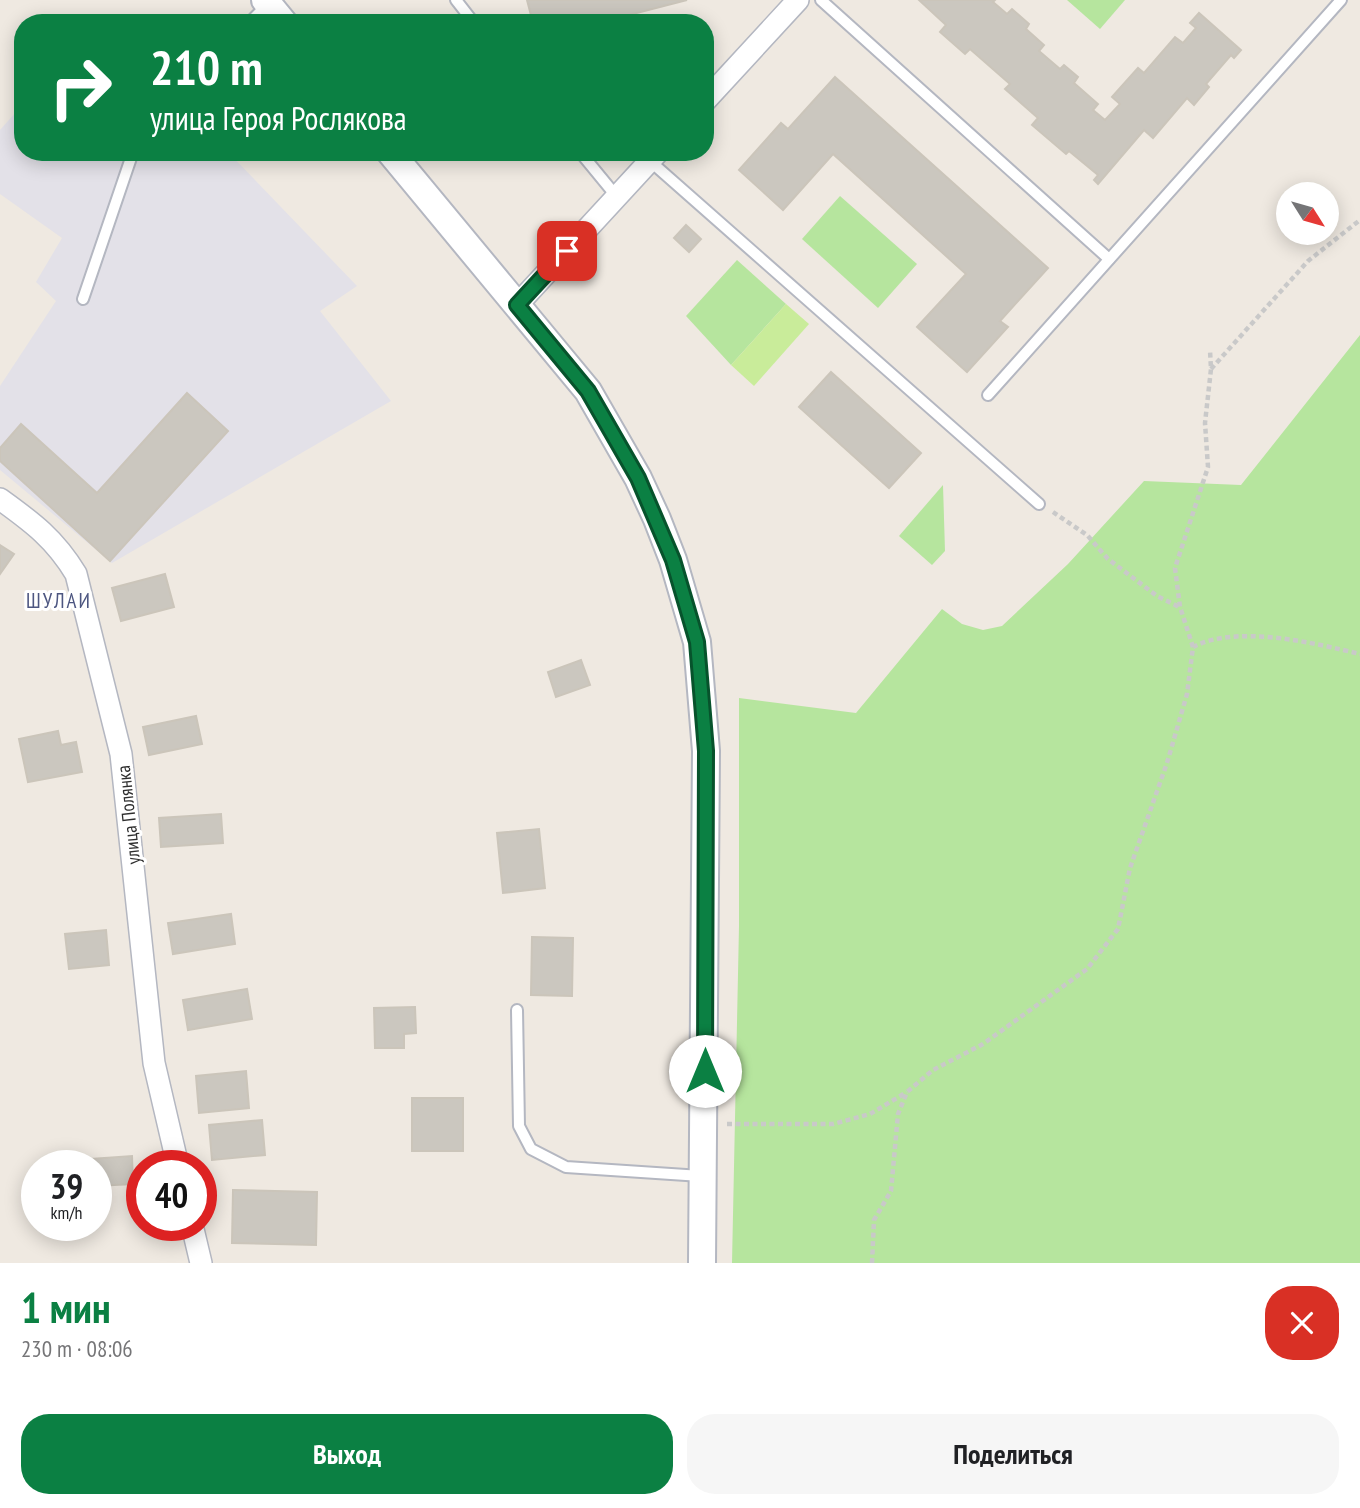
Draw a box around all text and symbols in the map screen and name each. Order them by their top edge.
text: 210 m [150,35,263,99]
icon: right [35,42,126,133]
text: улица Героя Рослякова [150,97,407,139]
north arrow [1276,182,1339,245]
map controls [1276,182,1339,245]
pin [537,221,597,281]
icon: arrive [548,232,586,270]
district label: ШУЛАИ [26,587,92,614]
street label: улица Полянка [111,764,145,866]
position arrow [668,1034,742,1108]
speed limit sign: 40 [126,1150,217,1241]
text: 39 [50,1163,83,1209]
text: km/h [51,1201,82,1224]
text: 1 мин [21,1280,111,1335]
button: close [1265,1286,1339,1360]
text: 230 m · 08:06 [21,1334,133,1363]
button: Выход [21,1414,673,1494]
button: Поделиться [687,1414,1339,1494]

